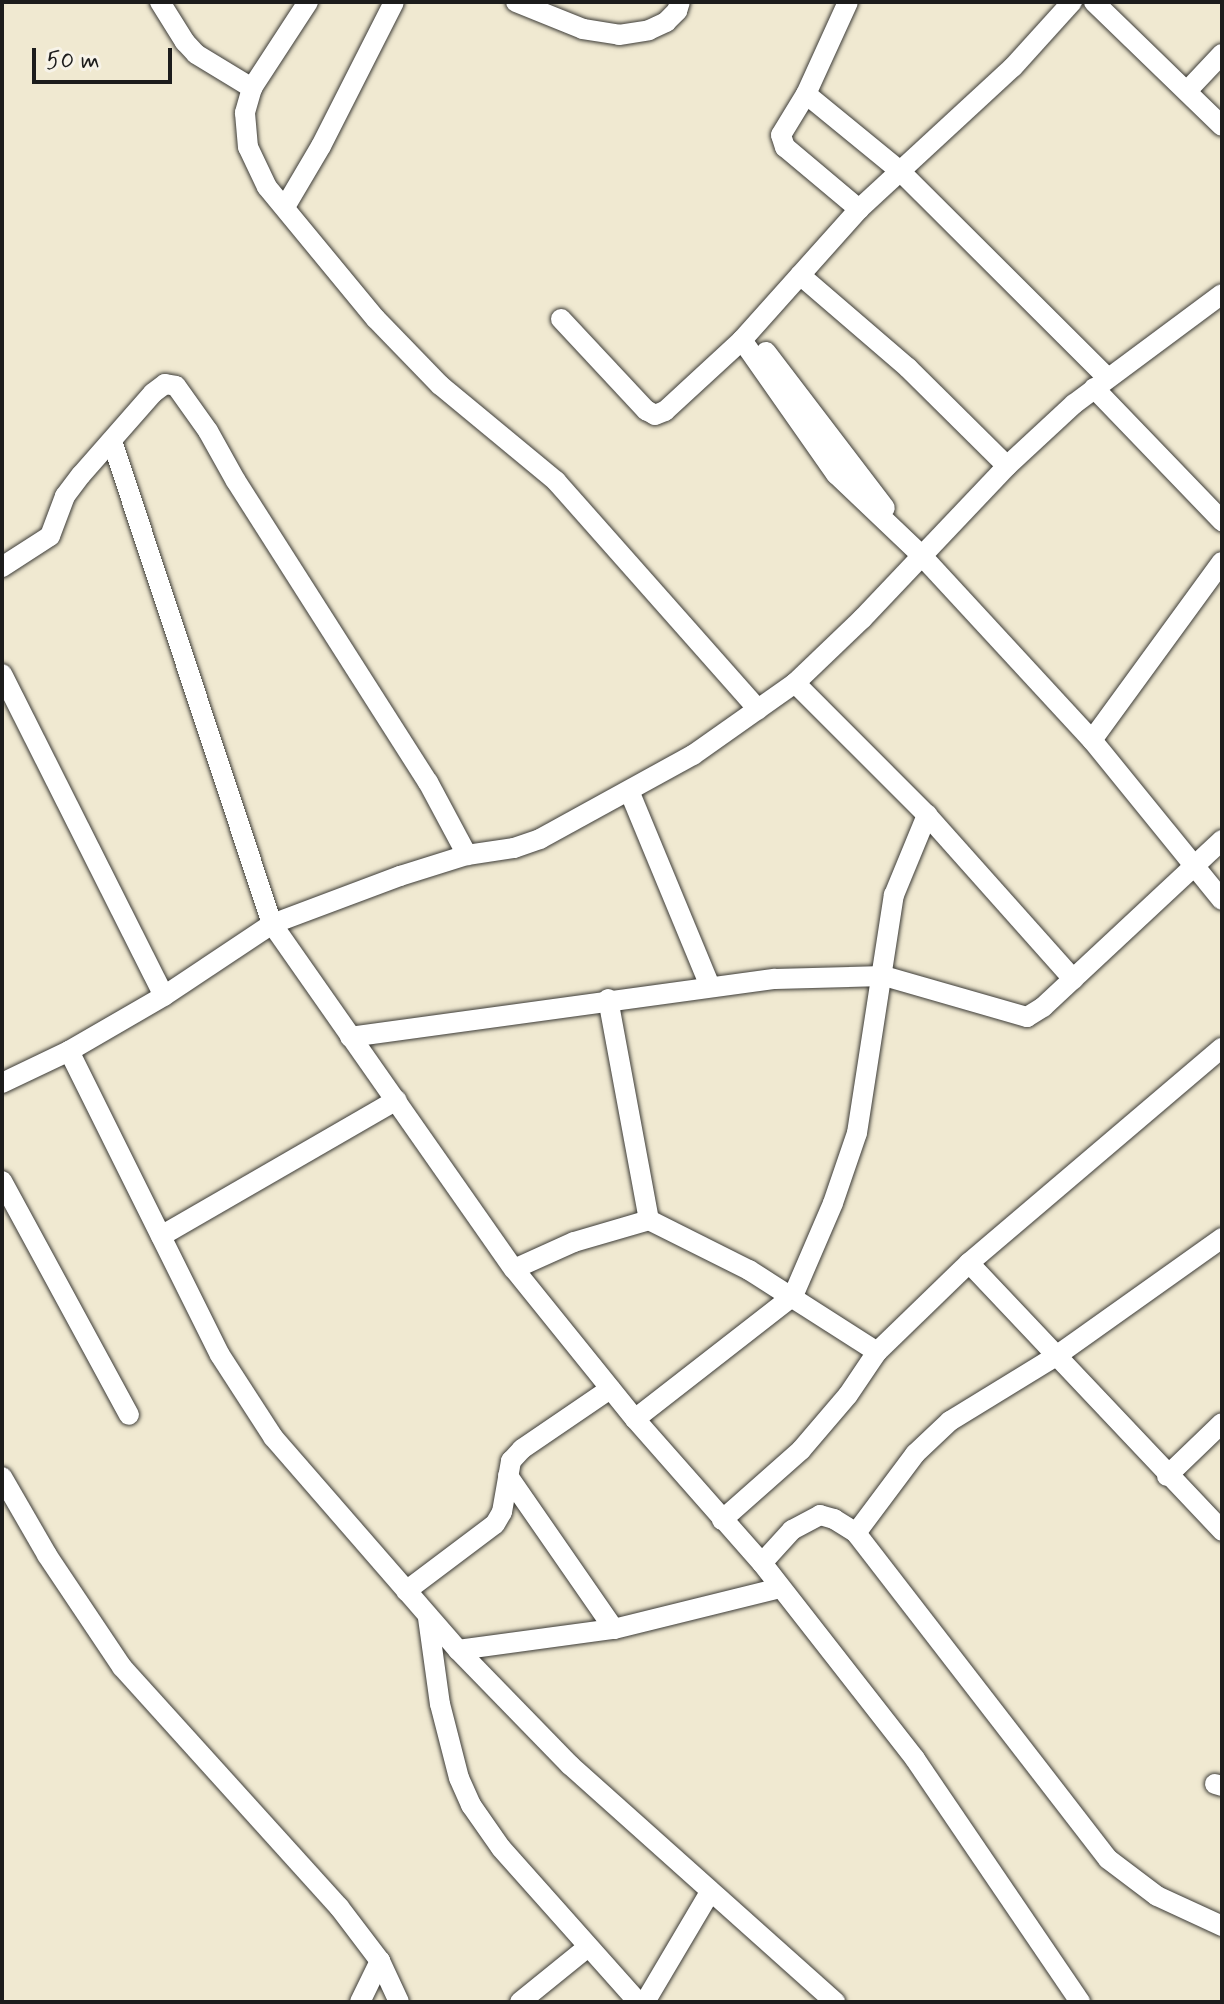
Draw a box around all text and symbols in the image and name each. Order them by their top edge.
scale bar [36,32,176,82]
text: 50 m [46,46,100,77]

